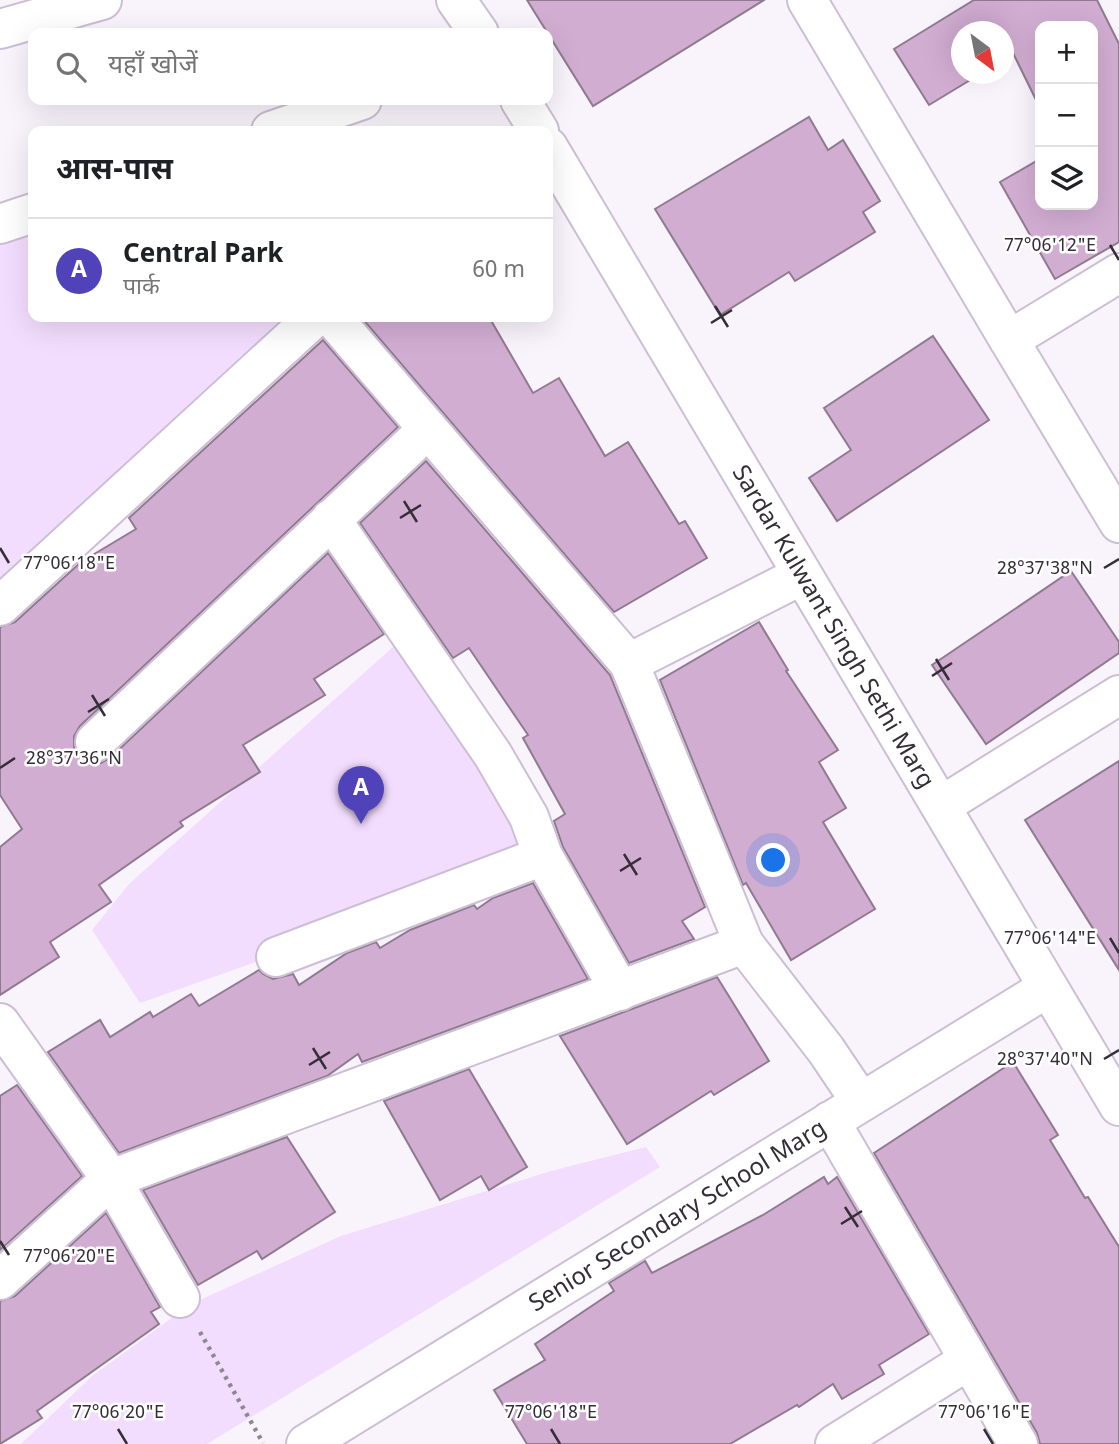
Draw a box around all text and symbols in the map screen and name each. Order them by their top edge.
north arrow [951,21,1014,84]
map controls [1035,21,1098,210]
button: + [1035,21,1098,84]
search box [28,28,553,105]
icon: search [52,48,90,86]
text: यहाँ खोजें [108,50,198,84]
button: − [1035,84,1098,147]
button: layers [1035,147,1098,210]
text: आस-पास [56,152,173,191]
text: 77°06'12"E [1004,235,1096,258]
text: Central Park [123,239,283,273]
text: A [71,256,87,286]
text: 60 m [472,256,525,286]
text: पार्क [123,273,160,303]
street label: Sardar Kulwant Singh Sethi Marg [723,460,940,795]
text: 77°06'18"E [23,553,115,576]
text: 28°37'38"N [997,558,1093,581]
text: 28°37'36"N [26,748,122,771]
pin: A [338,766,384,824]
your location [756,843,790,877]
text: 77°06'14"E [1004,928,1096,951]
text: 28°37'40"N [997,1049,1093,1072]
street label: Senior Secondary School Marg [524,1114,833,1321]
text: 77°06'20"E [23,1246,115,1269]
text: 77°06'20"E [72,1402,164,1425]
text: 77°06'18"E [505,1402,597,1425]
text: 77°06'16"E [938,1402,1030,1425]

